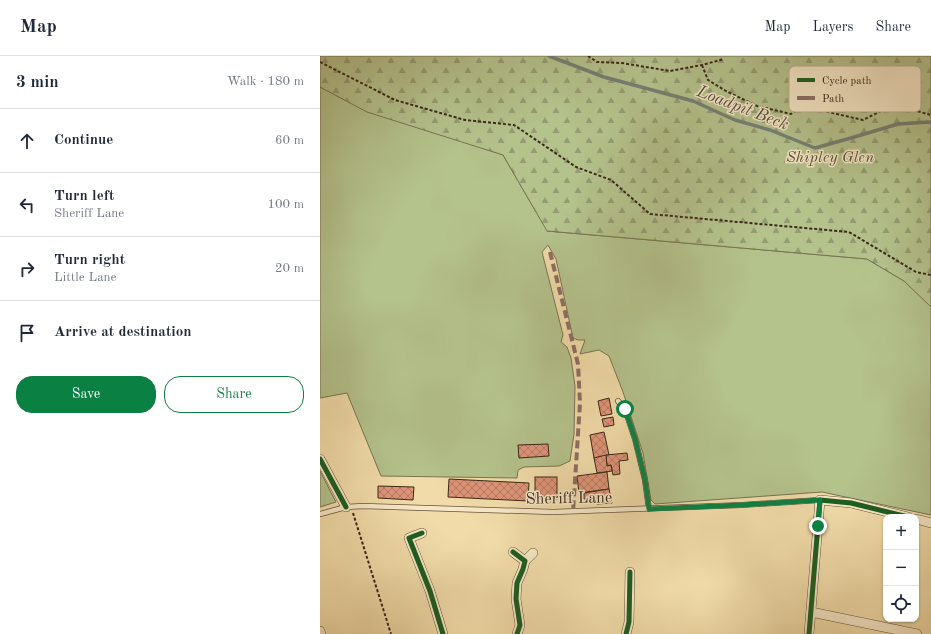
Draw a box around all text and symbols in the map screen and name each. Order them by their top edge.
text: Map [20,18,57,37]
text: Map [765,20,791,34]
text: Layers [813,20,854,34]
text: Share [876,20,911,34]
legend [789,66,921,112]
text: 3 min [16,74,59,91]
text: Walk · 180 m [227,75,304,88]
text: Cycle path [822,76,872,87]
water label: Loadpit Beck [693,83,791,134]
text: Path [822,94,844,105]
icon: ahead [16,130,38,152]
text: Continue [54,133,113,148]
text: 60 m [275,134,304,147]
park label: Shipley Glen [786,150,874,166]
text: Turn left [54,189,114,204]
icon: left [16,194,38,216]
text: 100 m [267,198,304,211]
text: Sheriff Lane [54,207,124,220]
text: Turn right [54,253,125,268]
icon: right [16,258,38,280]
text: 20 m [275,262,304,275]
text: Little Lane [54,271,117,284]
icon: arrive [16,322,38,344]
text: Arrive at destination [54,325,192,340]
button: Save [16,376,156,413]
button: Share [164,376,304,413]
route start [616,400,634,418]
street label: Sheriff Lane [526,490,612,508]
map controls [883,514,919,622]
button: + [883,514,919,550]
route end [809,517,827,535]
button: − [883,550,919,586]
button: locate [883,586,919,622]

